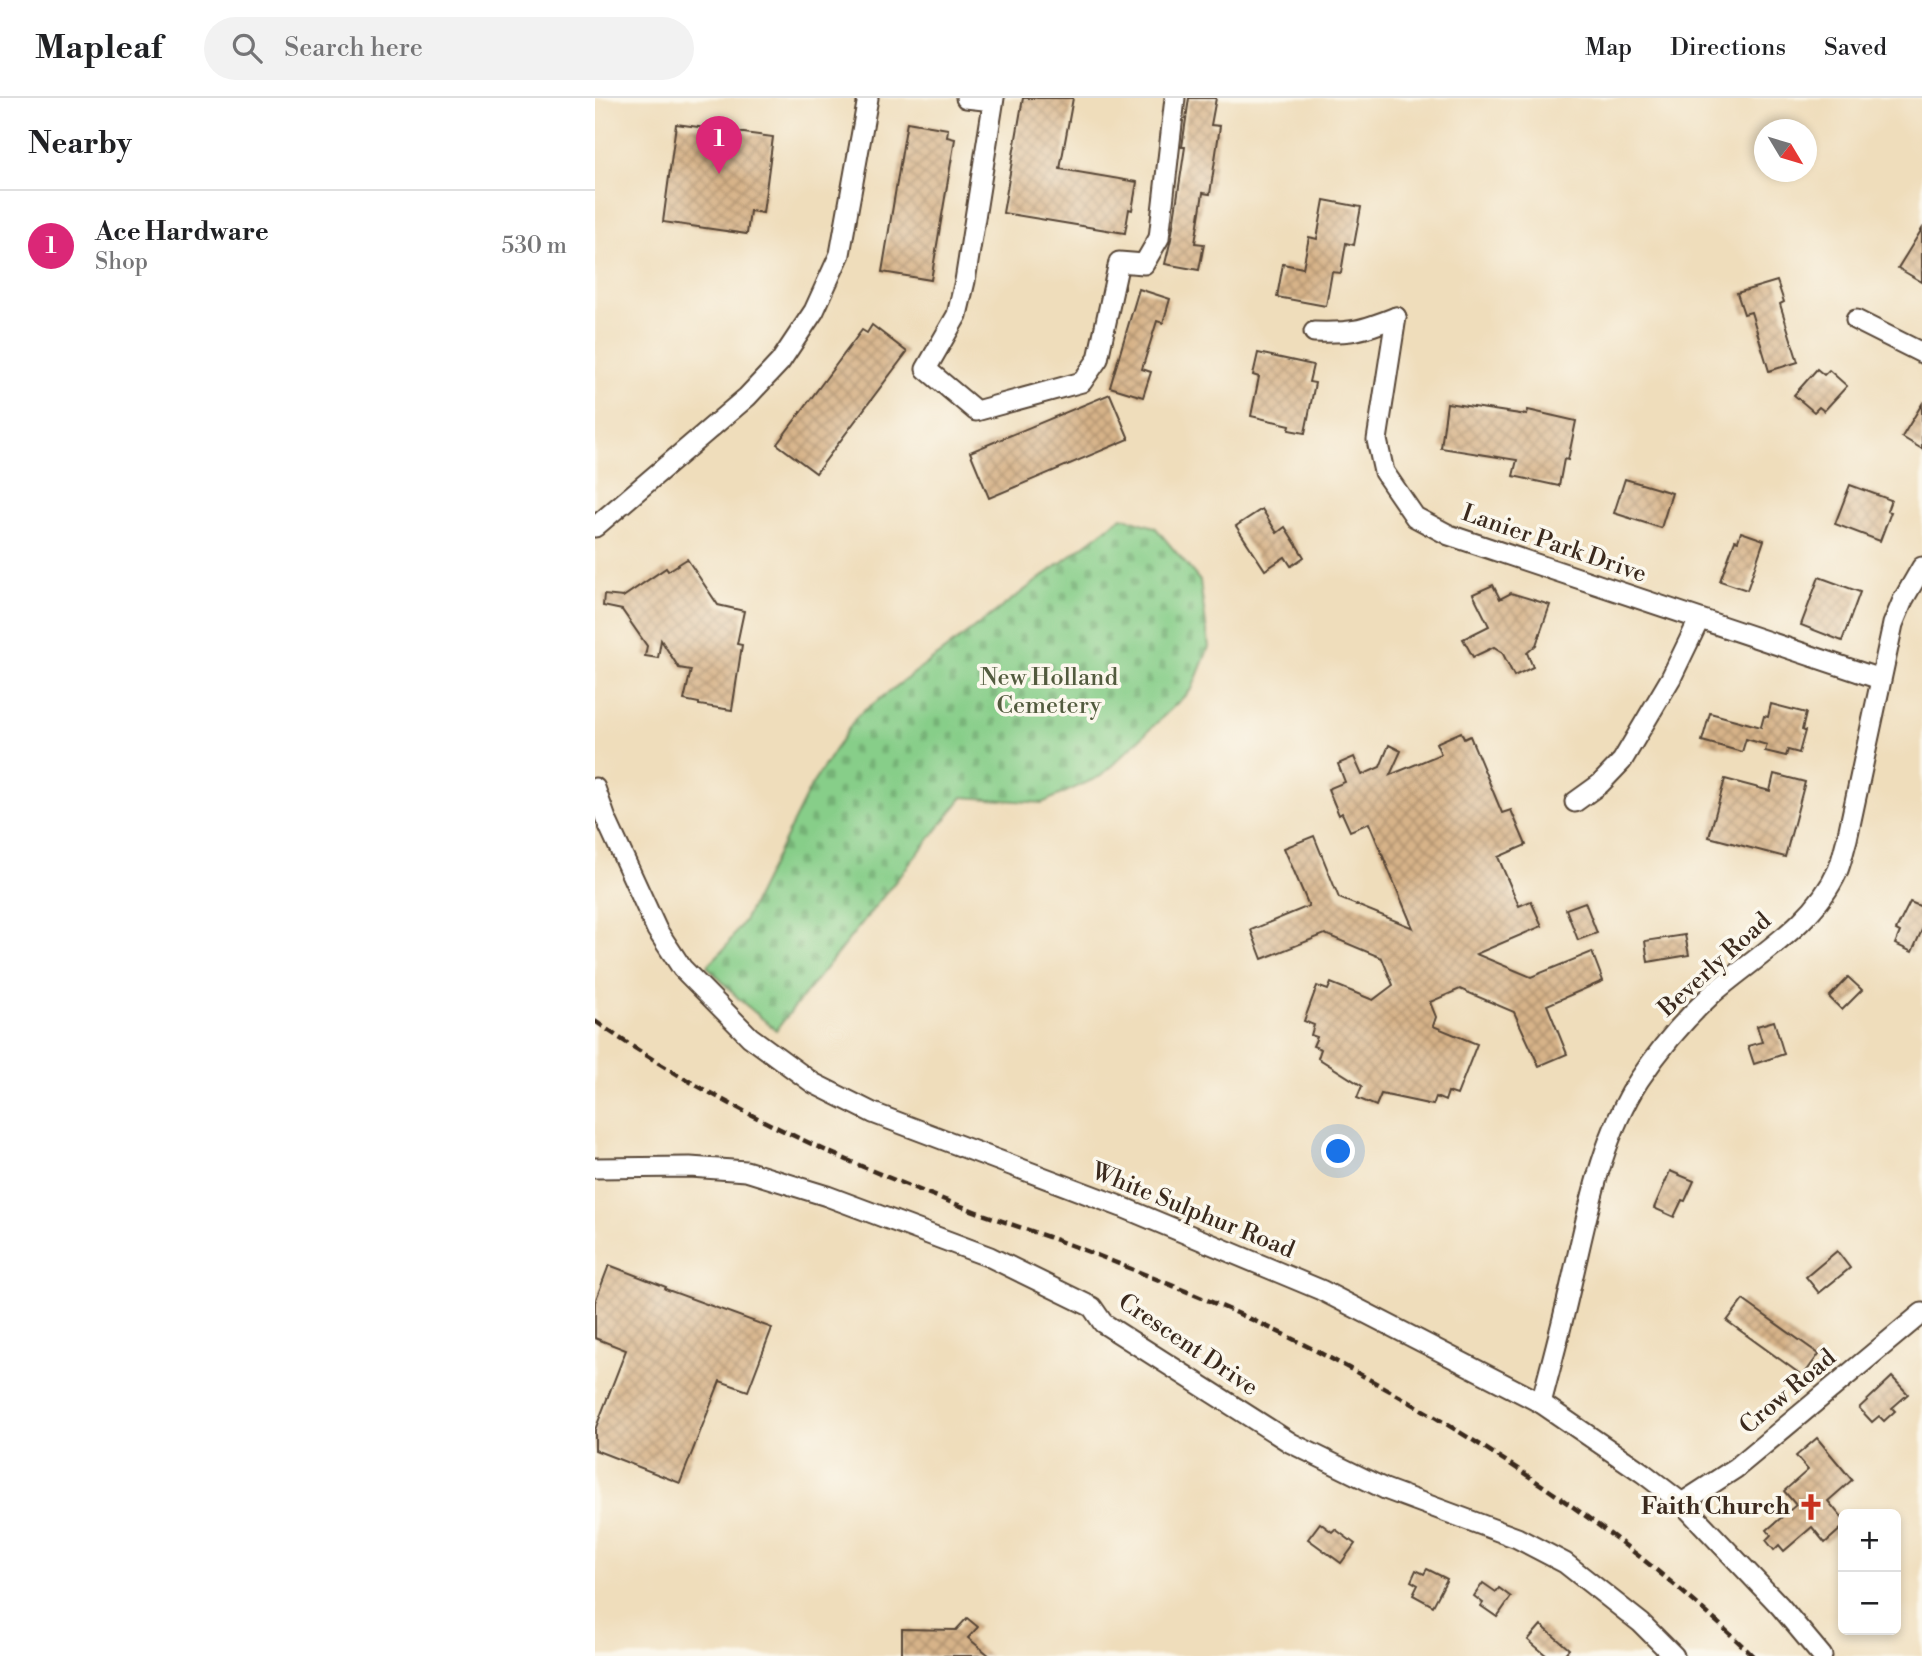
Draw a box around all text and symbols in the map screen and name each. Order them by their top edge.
search box [204,17,694,80]
text: Mapleaf [35,28,162,69]
icon: search [228,29,266,67]
text: Search here [284,32,423,64]
text: Map [1585,33,1632,63]
text: Directions [1670,33,1786,63]
text: Saved [1824,33,1887,63]
pin: 1 [696,116,742,174]
north arrow [1754,119,1817,182]
text: Nearby [28,125,132,163]
text: Ace Hardware [95,216,269,248]
text: 1 [45,232,57,260]
text: 530 m [501,232,567,260]
text: Shop [95,248,148,276]
street label: Lanier Park Drive [1458,498,1650,590]
park label: New Holland Cemetery [980,663,1118,721]
street label: Beverly Road [1651,906,1778,1024]
your location [1321,1134,1355,1168]
street label: White Sulphur Road [1086,1156,1299,1266]
street label: Crescent Drive [1112,1287,1264,1403]
street label: Crow Road [1734,1343,1843,1441]
place label: Faith Church [1641,1492,1790,1522]
church icon: Faith Church [1796,1492,1826,1522]
map controls [1838,1509,1901,1635]
button: + [1838,1509,1901,1572]
button: − [1838,1572,1901,1635]

